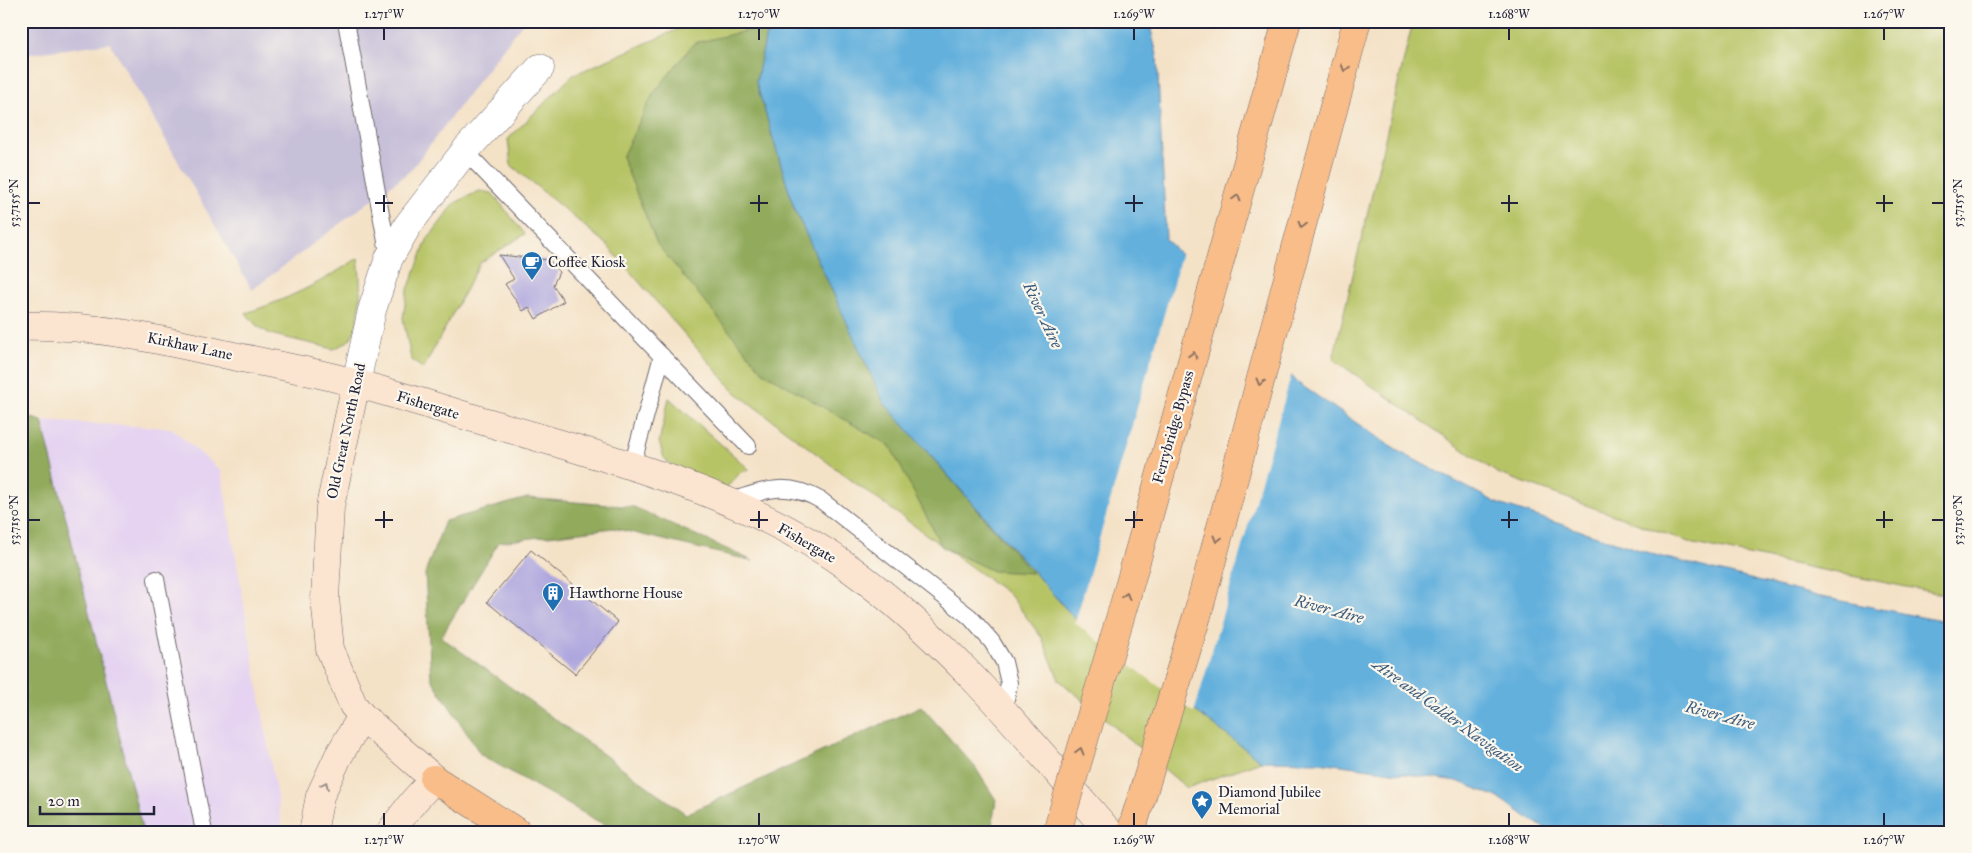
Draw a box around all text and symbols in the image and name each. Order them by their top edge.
text: 1.271°W [364,7,404,21]
text: 1.270°W [738,7,781,21]
text: 1.269°W [1113,7,1155,21]
text: 1.268°W [1488,7,1530,21]
text: 1.267°W [1863,7,1905,21]
one-way arrow [1340,64,1350,72]
text: 53.7155°N [7,179,21,227]
text: 53.7155°N [1951,179,1965,227]
one-way arrow [1232,195,1242,203]
one-way arrow [1297,221,1308,230]
cafe icon: Coffee Kiosk [520,250,544,281]
place label: Coffee Kiosk [548,253,625,271]
water label: River Aire [1019,278,1067,352]
street label: Kirkhaw Lane [146,328,234,364]
one-way arrow [1188,351,1198,359]
street label: Old Great North Road [323,361,369,501]
street label: Ferrybridge Bypass [1148,368,1198,486]
one-way arrow [1255,378,1266,387]
street label: Fishergate [395,387,461,423]
text: 53.7150°N [7,495,21,545]
text: 53.7150°N [1951,495,1965,545]
street label: Fishergate [775,519,839,567]
one-way arrow [1213,534,1223,543]
building icon: Hawthorne House [541,581,565,612]
place label: Hawthorne House [569,584,683,602]
water label: River Aire [1291,590,1367,628]
one-way arrow [1121,592,1131,600]
water label: Aire and Calder Navigation [1367,653,1527,776]
water label: River Aire [1682,696,1758,734]
one-way arrow [1075,748,1085,756]
one-way arrow [319,781,329,790]
scale bar [40,783,154,815]
place label: Diamond Jubilee Memorial [1218,783,1321,818]
place icon: Diamond Jubilee Memorial [1190,789,1214,820]
text: 20 m [48,792,80,810]
text: 1.271°W [364,833,404,847]
text: 1.270°W [738,833,781,847]
text: 1.269°W [1113,833,1155,847]
text: 1.268°W [1488,833,1530,847]
text: 1.267°W [1863,833,1905,847]

